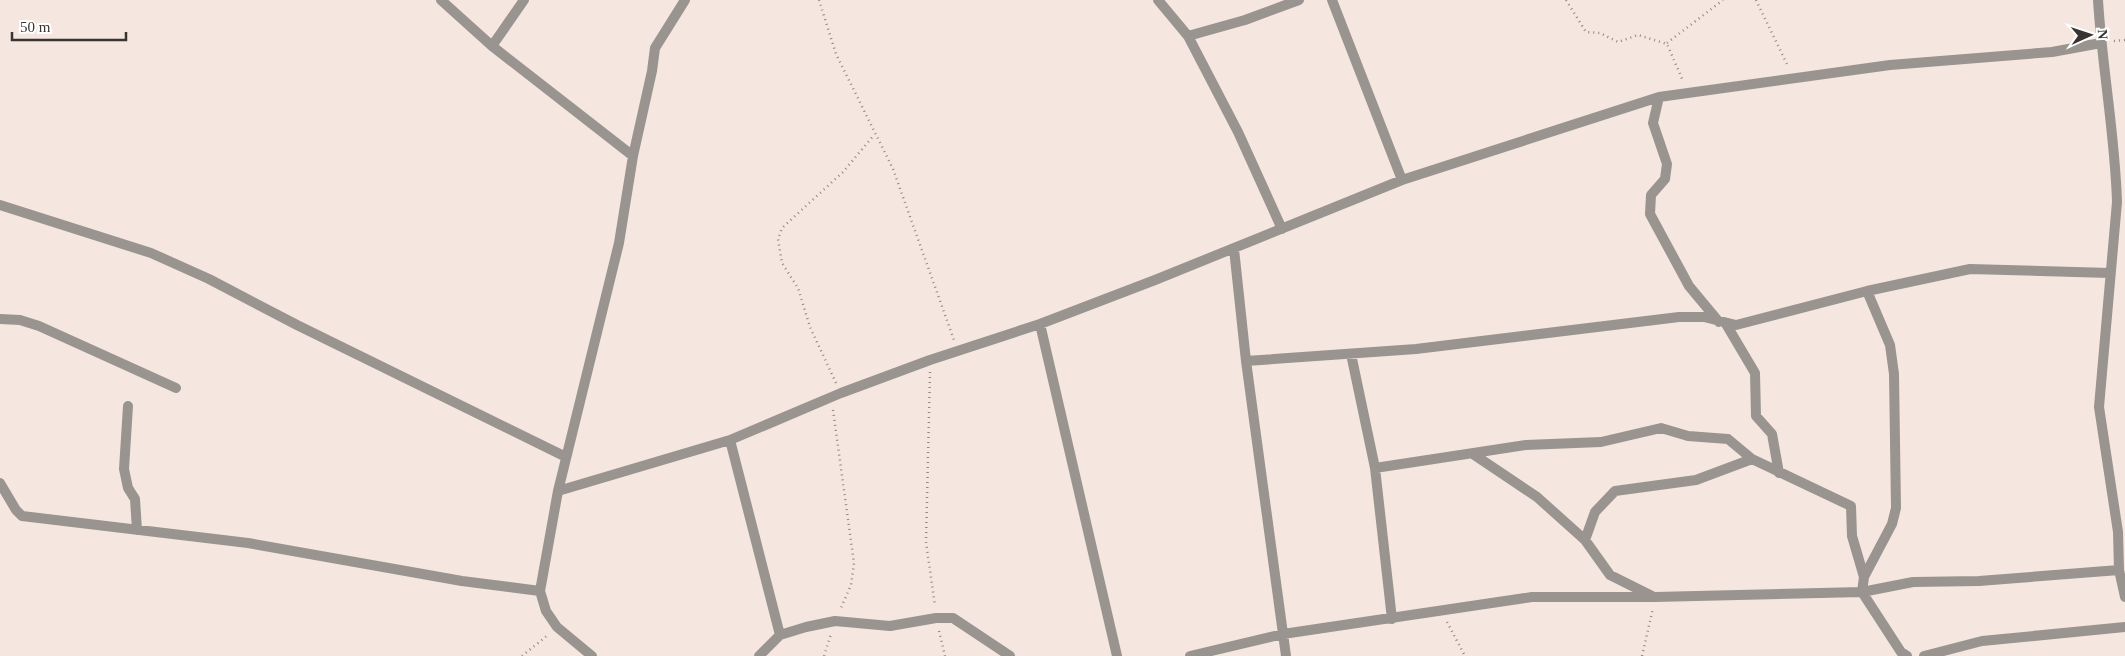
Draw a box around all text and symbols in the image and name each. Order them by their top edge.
scale bar [12,10,126,42]
north arrow [2065,10,2115,60]
text: 50 m [20,19,51,35]
text: N [2095,29,2110,40]

